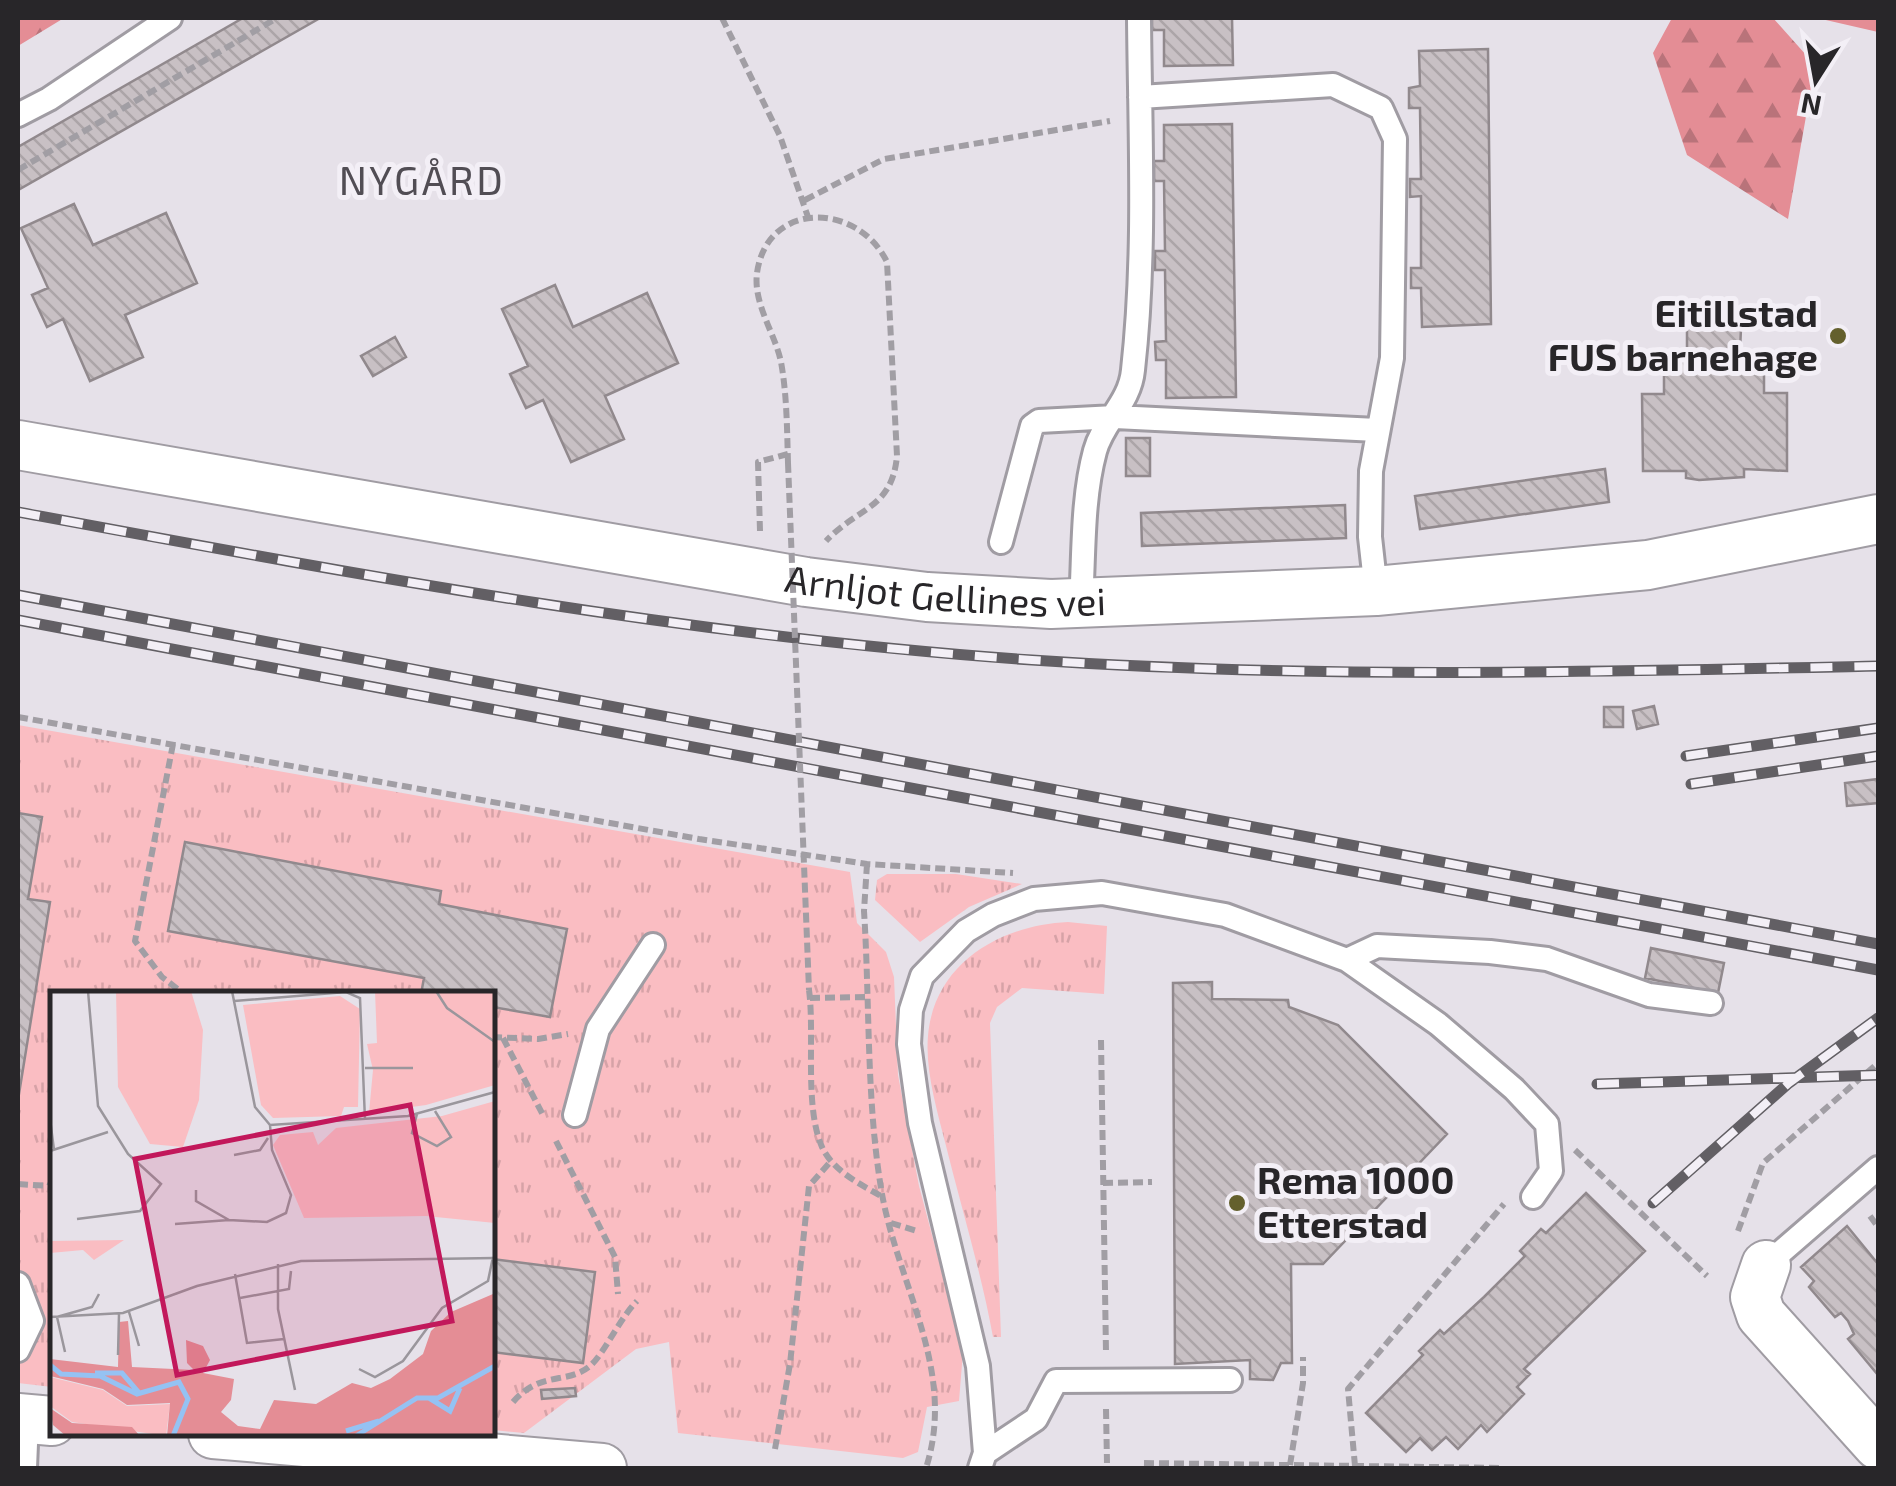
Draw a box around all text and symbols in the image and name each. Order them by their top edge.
north arrow [1766,30,1866,130]
text: N [1798,87,1824,124]
district label: NYGÅRD [339,155,505,203]
place label: Eitillstad FUS barnehage [1548,289,1818,379]
marker: Eitillstad FUS barnehage [1827,325,1849,347]
street label: Arnljot Gellines vei [782,554,1107,625]
inset map [50,991,495,1436]
place label: Rema 1000 Etterstad [1257,1156,1455,1246]
marker: Rema 1000 Etterstad [1226,1192,1248,1214]

